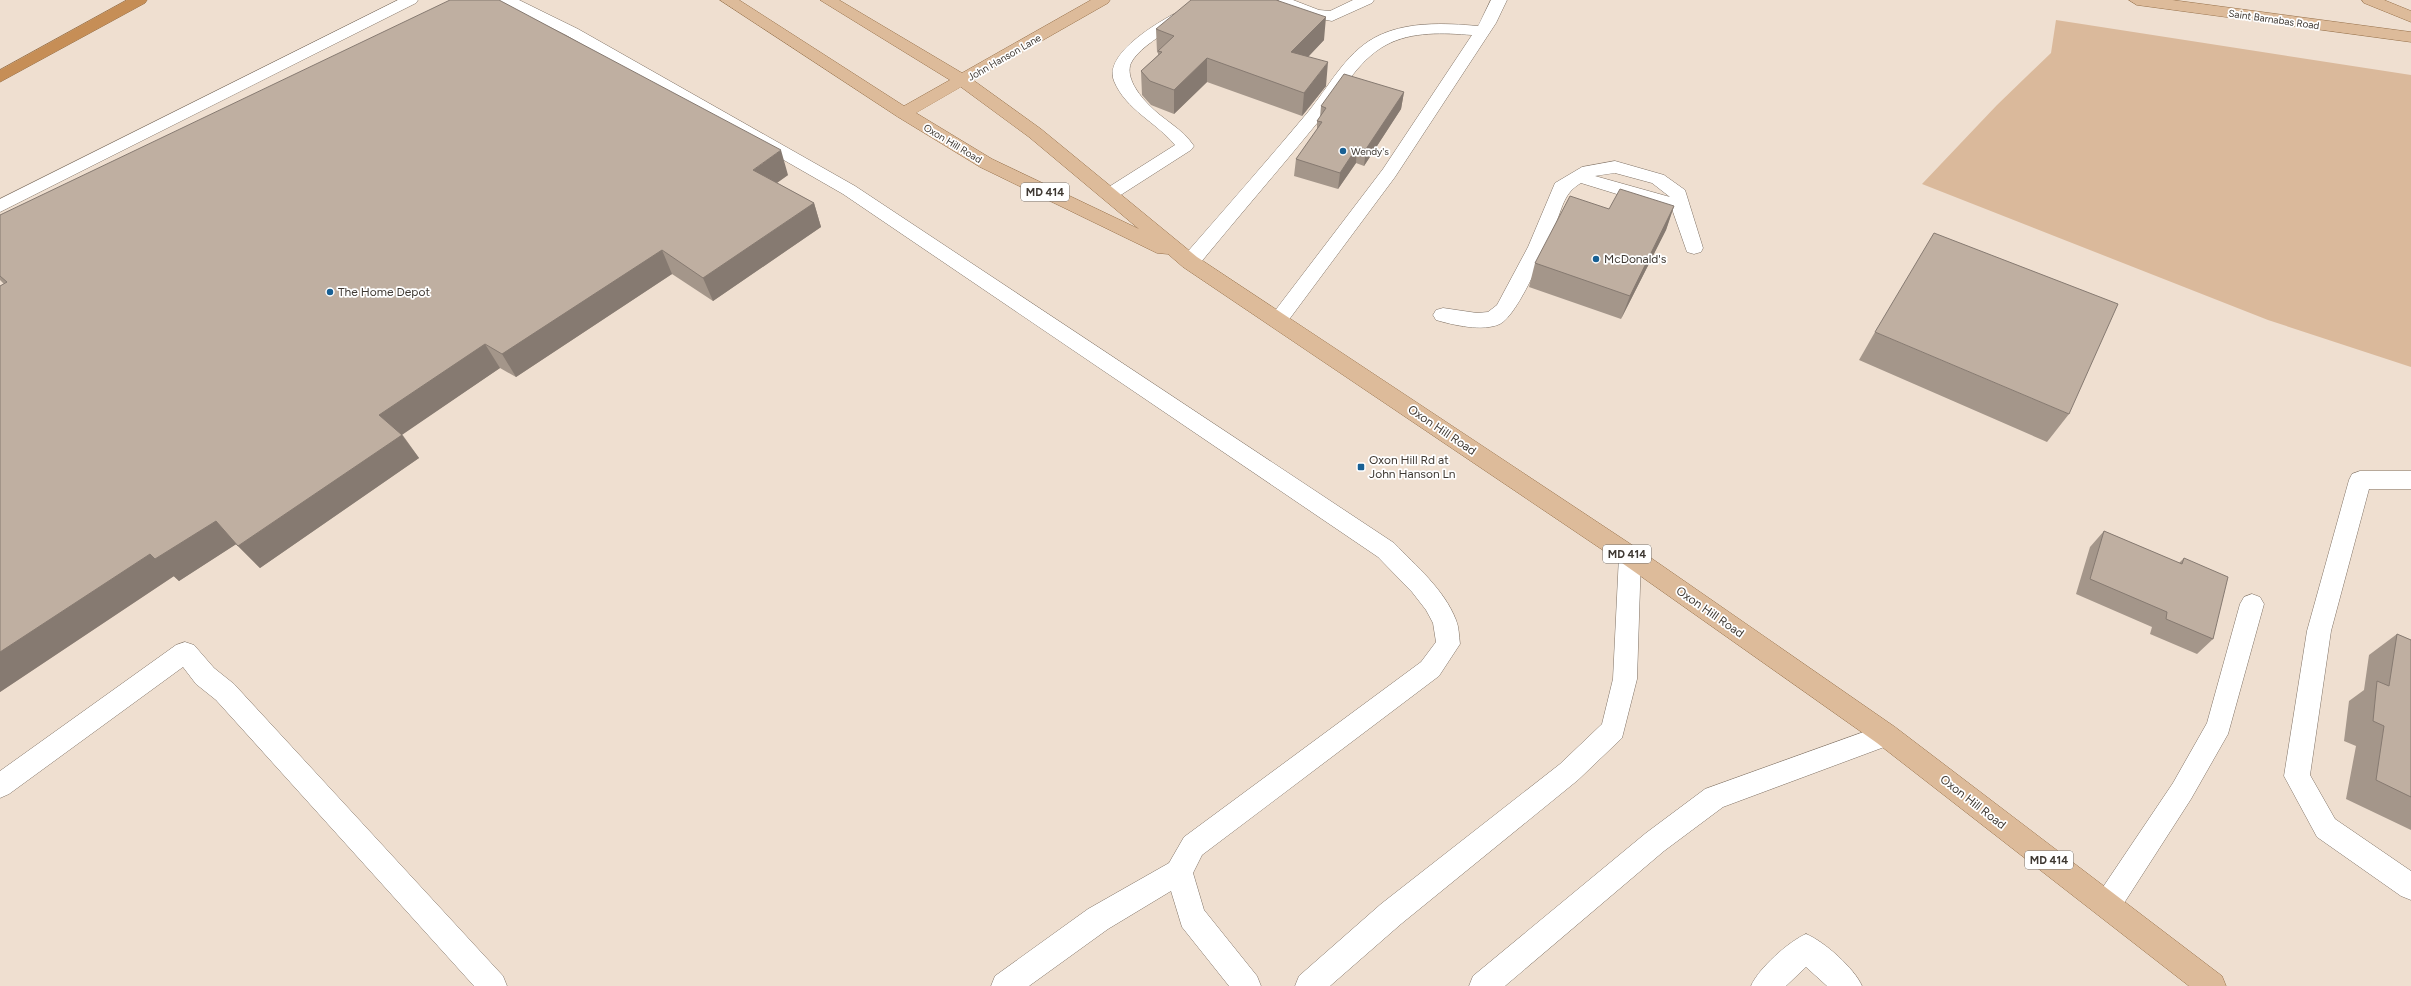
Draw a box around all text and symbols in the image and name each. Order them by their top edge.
street label: Saint Barnabas Road [2228,7,2320,32]
street label: John Hanson Lane [965,31,1044,84]
street label: Oxon Hill Road [921,121,985,166]
place label: Wendy's [1351,145,1389,158]
marker: Wendy's [1338,146,1348,156]
road number: MD 414 [1021,183,1069,201]
place label: McDonald's [1604,252,1667,266]
marker: McDonald's [1591,254,1601,264]
place label: The Home Depot [338,285,430,299]
marker: The Home Depot [325,287,335,297]
street label: Oxon Hill Road [1405,402,1479,458]
place label: Oxon Hill Rd at John Hanson Ln [1369,453,1456,481]
marker: Oxon Hill Rd at John Hanson Ln [1356,462,1366,472]
road number: MD 414 [1603,545,1651,563]
street label: Oxon Hill Road [1674,584,1746,640]
street label: Oxon Hill Road [1937,772,2009,832]
road number: MD 414 [2025,851,2073,869]

